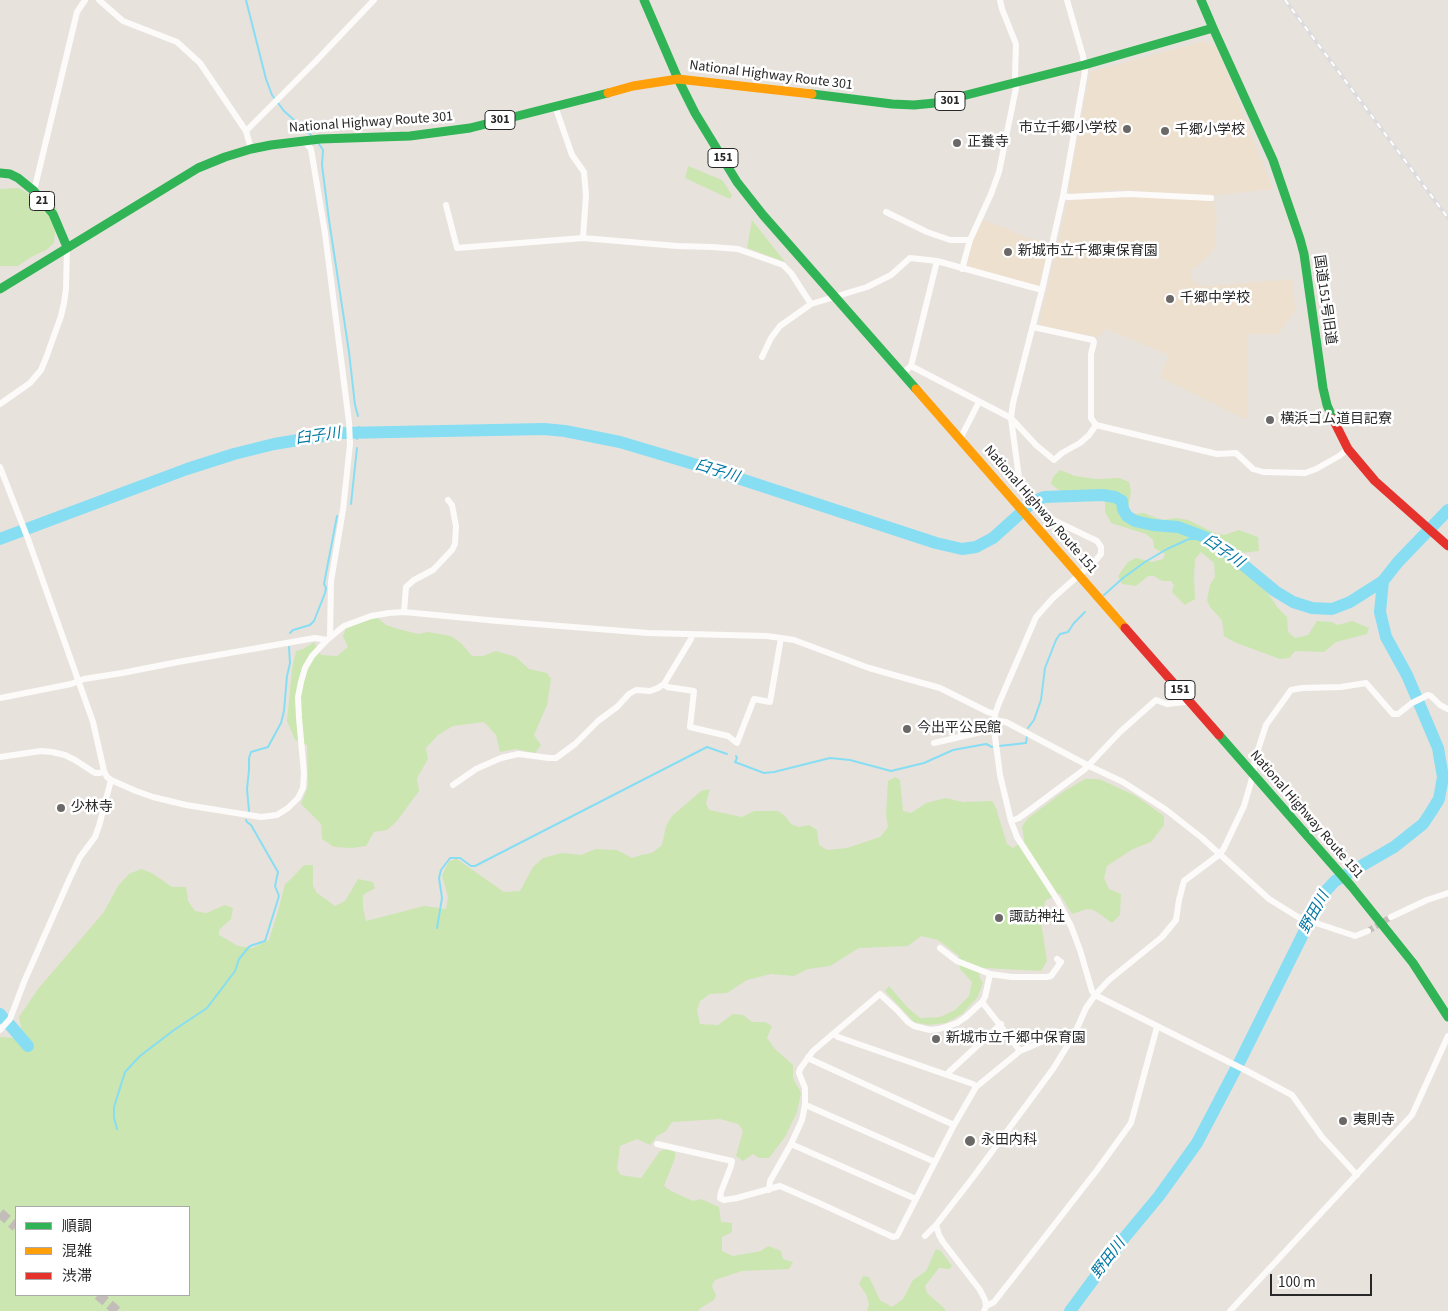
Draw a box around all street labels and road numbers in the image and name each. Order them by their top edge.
street label: National Highway Route 301 [688,58,854,94]
road number: 301 [935,92,965,110]
street label: National Highway Route 301 [288,109,454,137]
road number: 301 [485,110,515,130]
road number: 151 [708,148,738,168]
road number: 21 [30,192,54,210]
street label: 国道151号旧道 [1309,254,1339,346]
street label: National Highway Route 151 [980,442,1100,578]
road number: 151 [1165,680,1195,700]
street label: National Highway Route 151 [1246,747,1366,883]

